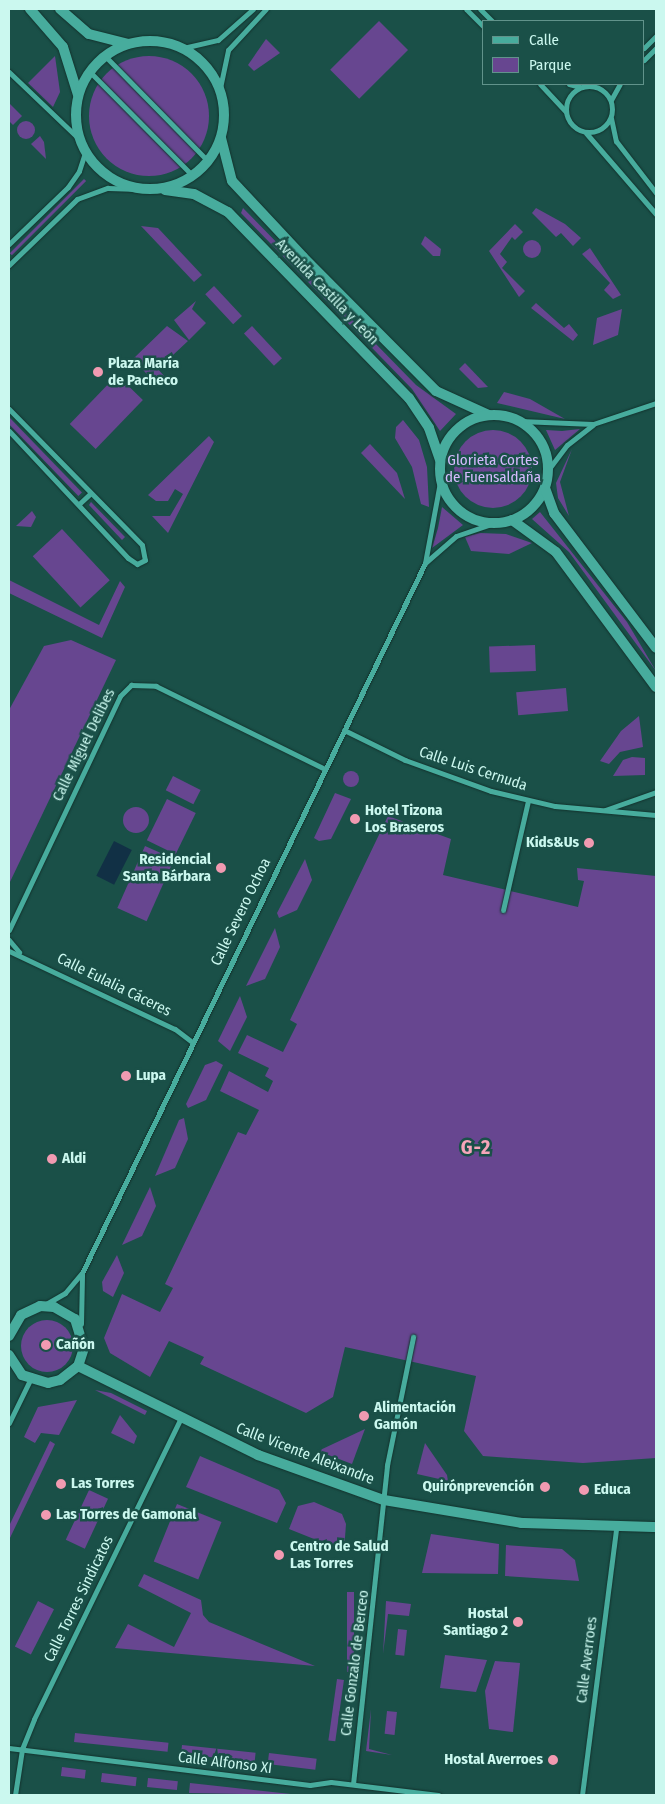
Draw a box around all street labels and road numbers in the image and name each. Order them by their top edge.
street label: Avenida Castilla y León [272,235,382,349]
street label: Calle Miguel Delibes [49,686,119,804]
street label: Calle Luis Cernuda [417,743,529,795]
street label: Calle Severo Ochoa [207,855,275,969]
street label: Calle Eulalia Cáceres [54,950,174,1020]
street label: Calle Vicente Aleixandre [233,1419,377,1489]
street label: Calle Torres Sindicatos [41,1533,117,1665]
street label: Calle Gonzalo de Berceo [337,1589,373,1737]
street label: Calle Averroes [573,1616,601,1704]
street label: Calle Alfonso XI [177,1748,273,1778]

